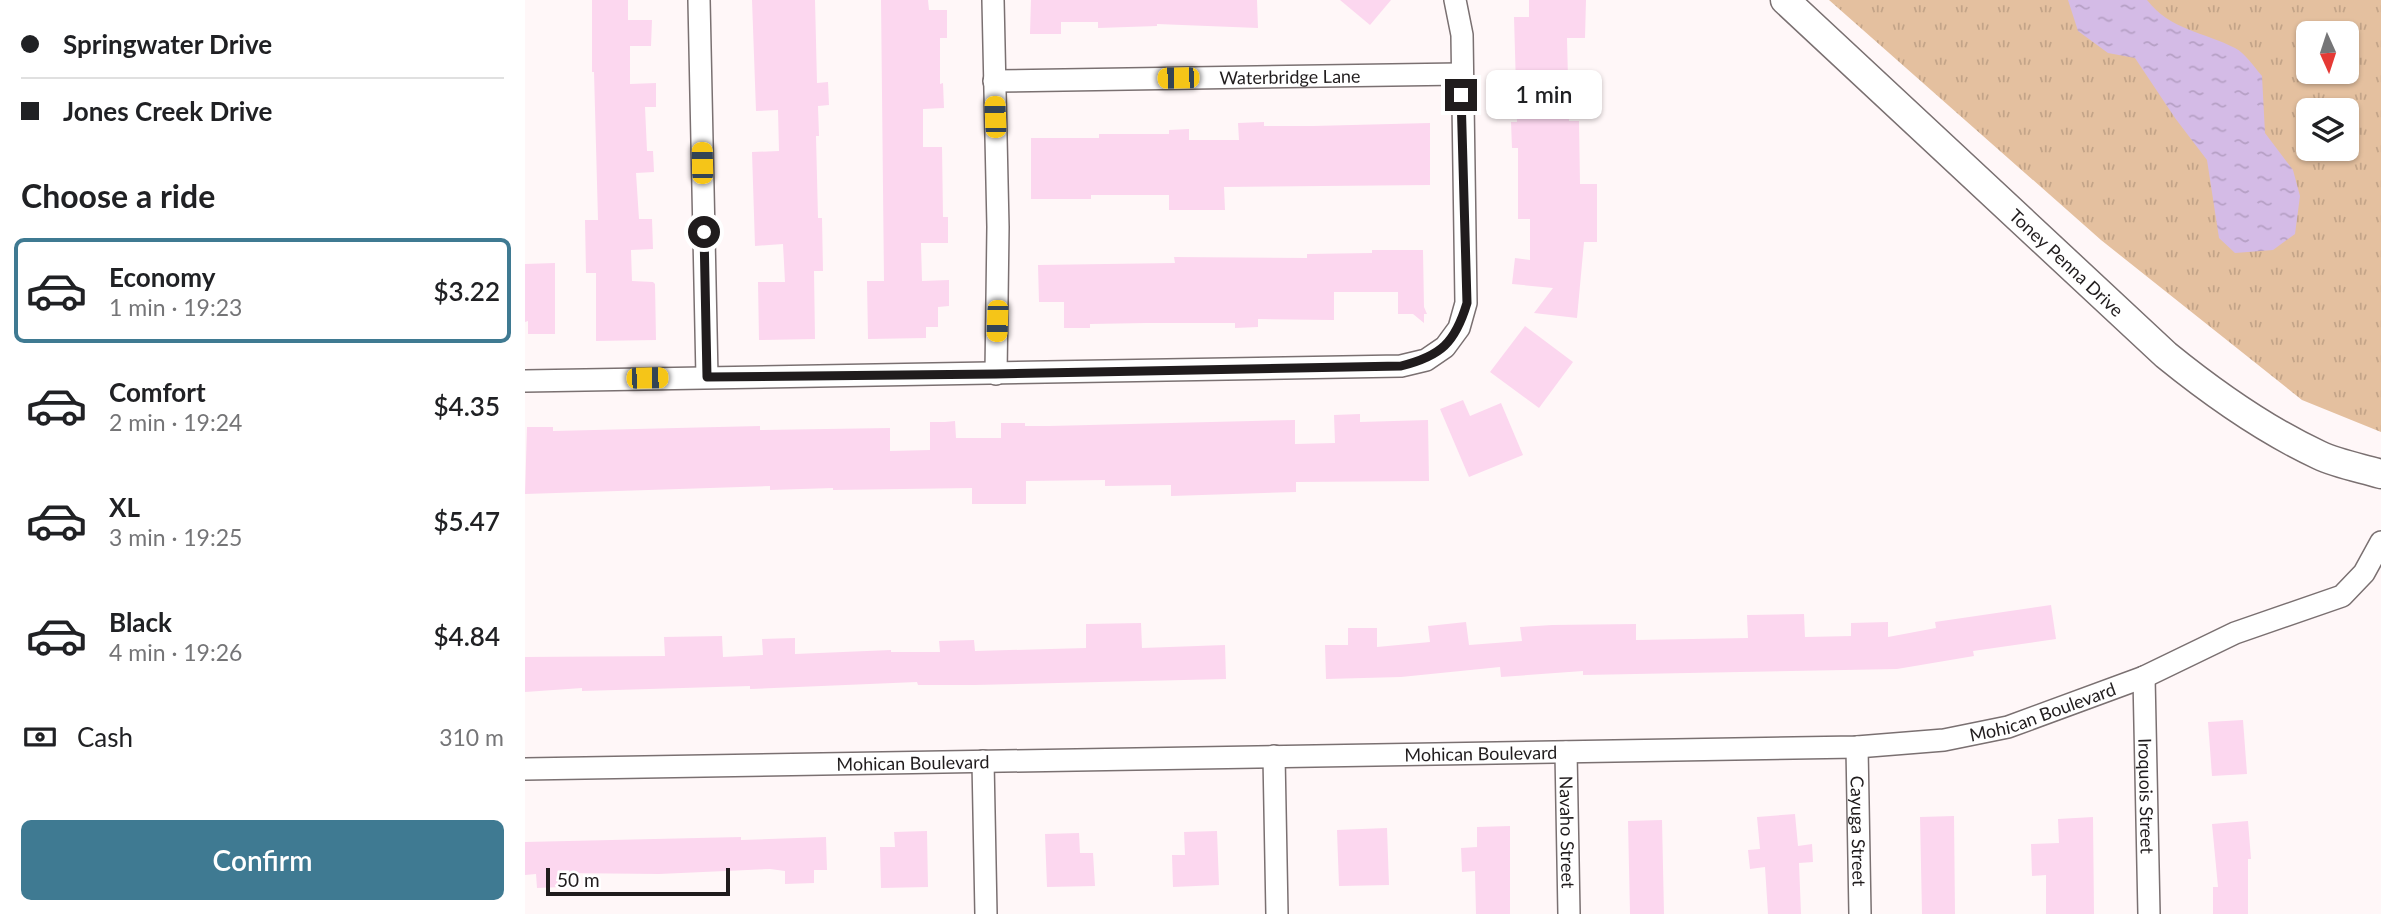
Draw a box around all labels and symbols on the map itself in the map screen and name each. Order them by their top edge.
north arrow [2296,21,2359,84]
street label: Waterbridge Lane [1219,65,1361,89]
car [1157,67,1200,89]
callout: 1 min [1485,70,1601,119]
route end [1445,79,1477,111]
car [984,96,1007,138]
car [692,142,713,184]
street label: Toney Penna Drive [2005,204,2128,321]
route start [688,216,720,248]
car [986,300,1009,342]
car [626,367,669,389]
street label: Mohican Boulevard [1967,677,2119,746]
street label: Iroquois Street [2134,738,2159,855]
street label: Mohican Boulevard [1404,741,1558,765]
street label: Mohican Boulevard [836,750,990,775]
street label: Navaho Street [1555,775,1580,889]
street label: Cayuga Street [1847,776,1871,887]
scale bar [546,865,730,897]

